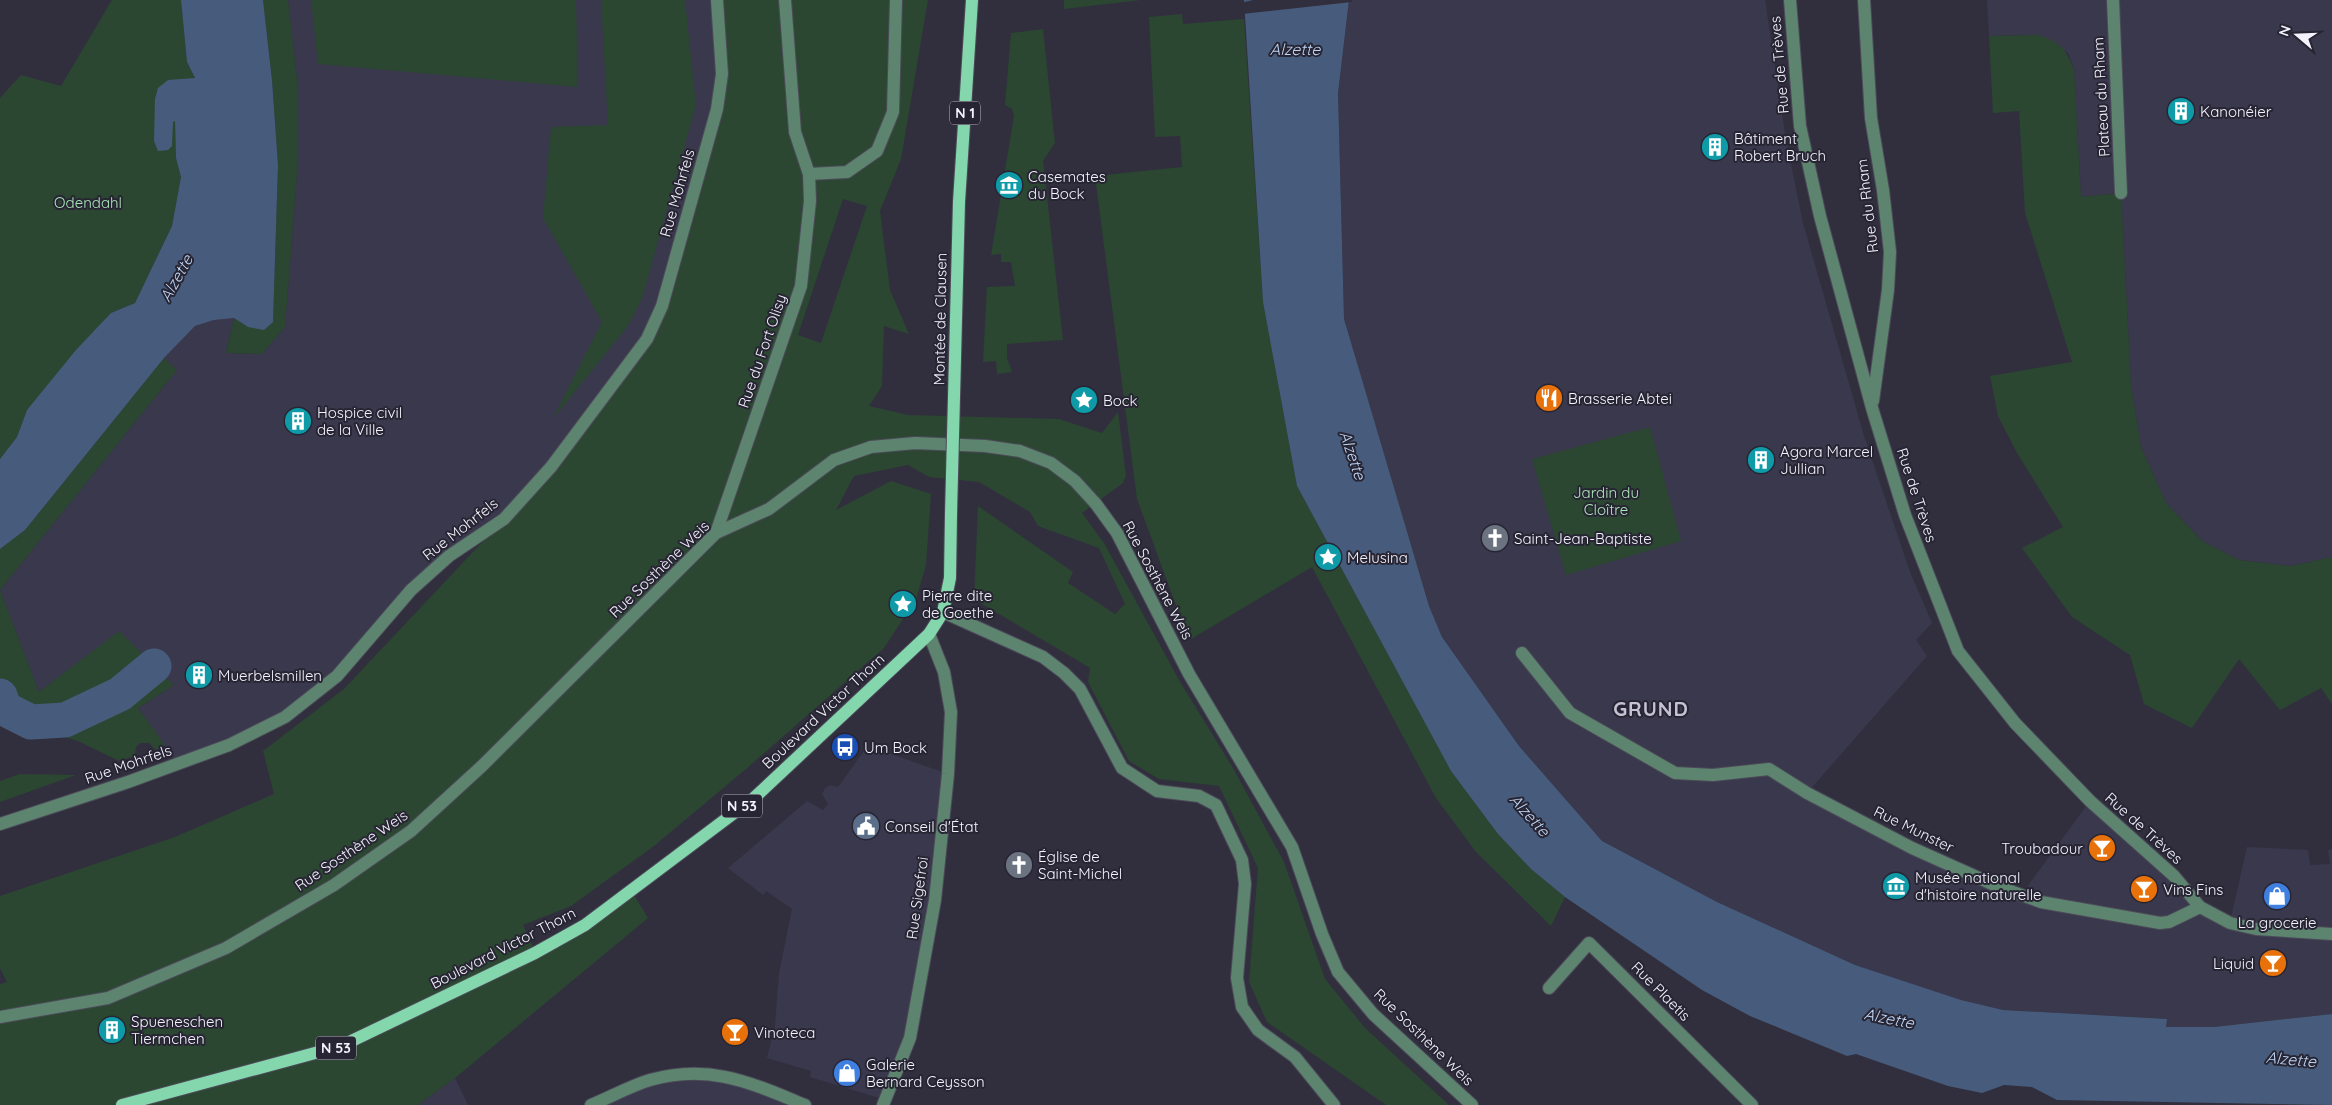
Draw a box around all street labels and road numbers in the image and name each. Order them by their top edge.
street label: Rue de Trèves [1765,15,1793,115]
street label: Plateau du Rham [2088,37,2114,157]
road number: N 1 [950,102,980,125]
street label: Rue Mohrfels [655,147,699,239]
street label: Rue du Rham [1852,158,1882,254]
street label: Montée de Clausen [929,252,951,386]
street label: Rue du Fort Olisy [734,292,790,410]
street label: Rue de Trèves [1893,445,1941,545]
street label: Rue Mohrfels [418,494,502,564]
street label: Rue Sosthène Weis [605,516,713,622]
street label: Rue Sosthène Weis [1119,517,1197,643]
street label: Boulevard Victor Thorn [758,649,888,773]
street label: Rue Mohrfels [82,740,174,788]
street label: Rue de Trèves [2101,788,2187,868]
road number: N 53 [722,794,762,818]
street label: Rue Munster [1871,801,1957,857]
street label: Rue Sosthène Weis [291,805,411,895]
street label: Rue Sigefroi [902,855,932,941]
street label: Boulevard Victor Thorn [427,903,579,993]
street label: Rue Plaetis [1627,957,1695,1025]
street label: Rue Sosthène Weis [1370,984,1478,1090]
road number: N 53 [316,1036,356,1060]

